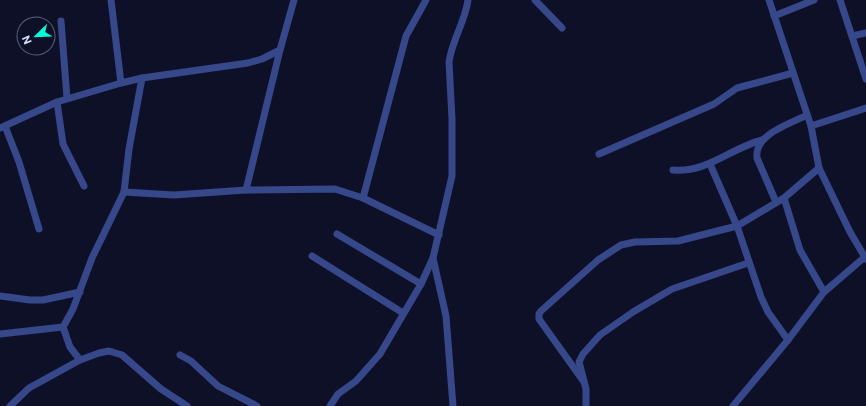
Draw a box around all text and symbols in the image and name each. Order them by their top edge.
north arrow [16,16,56,56]
text: N [19,34,34,46]

